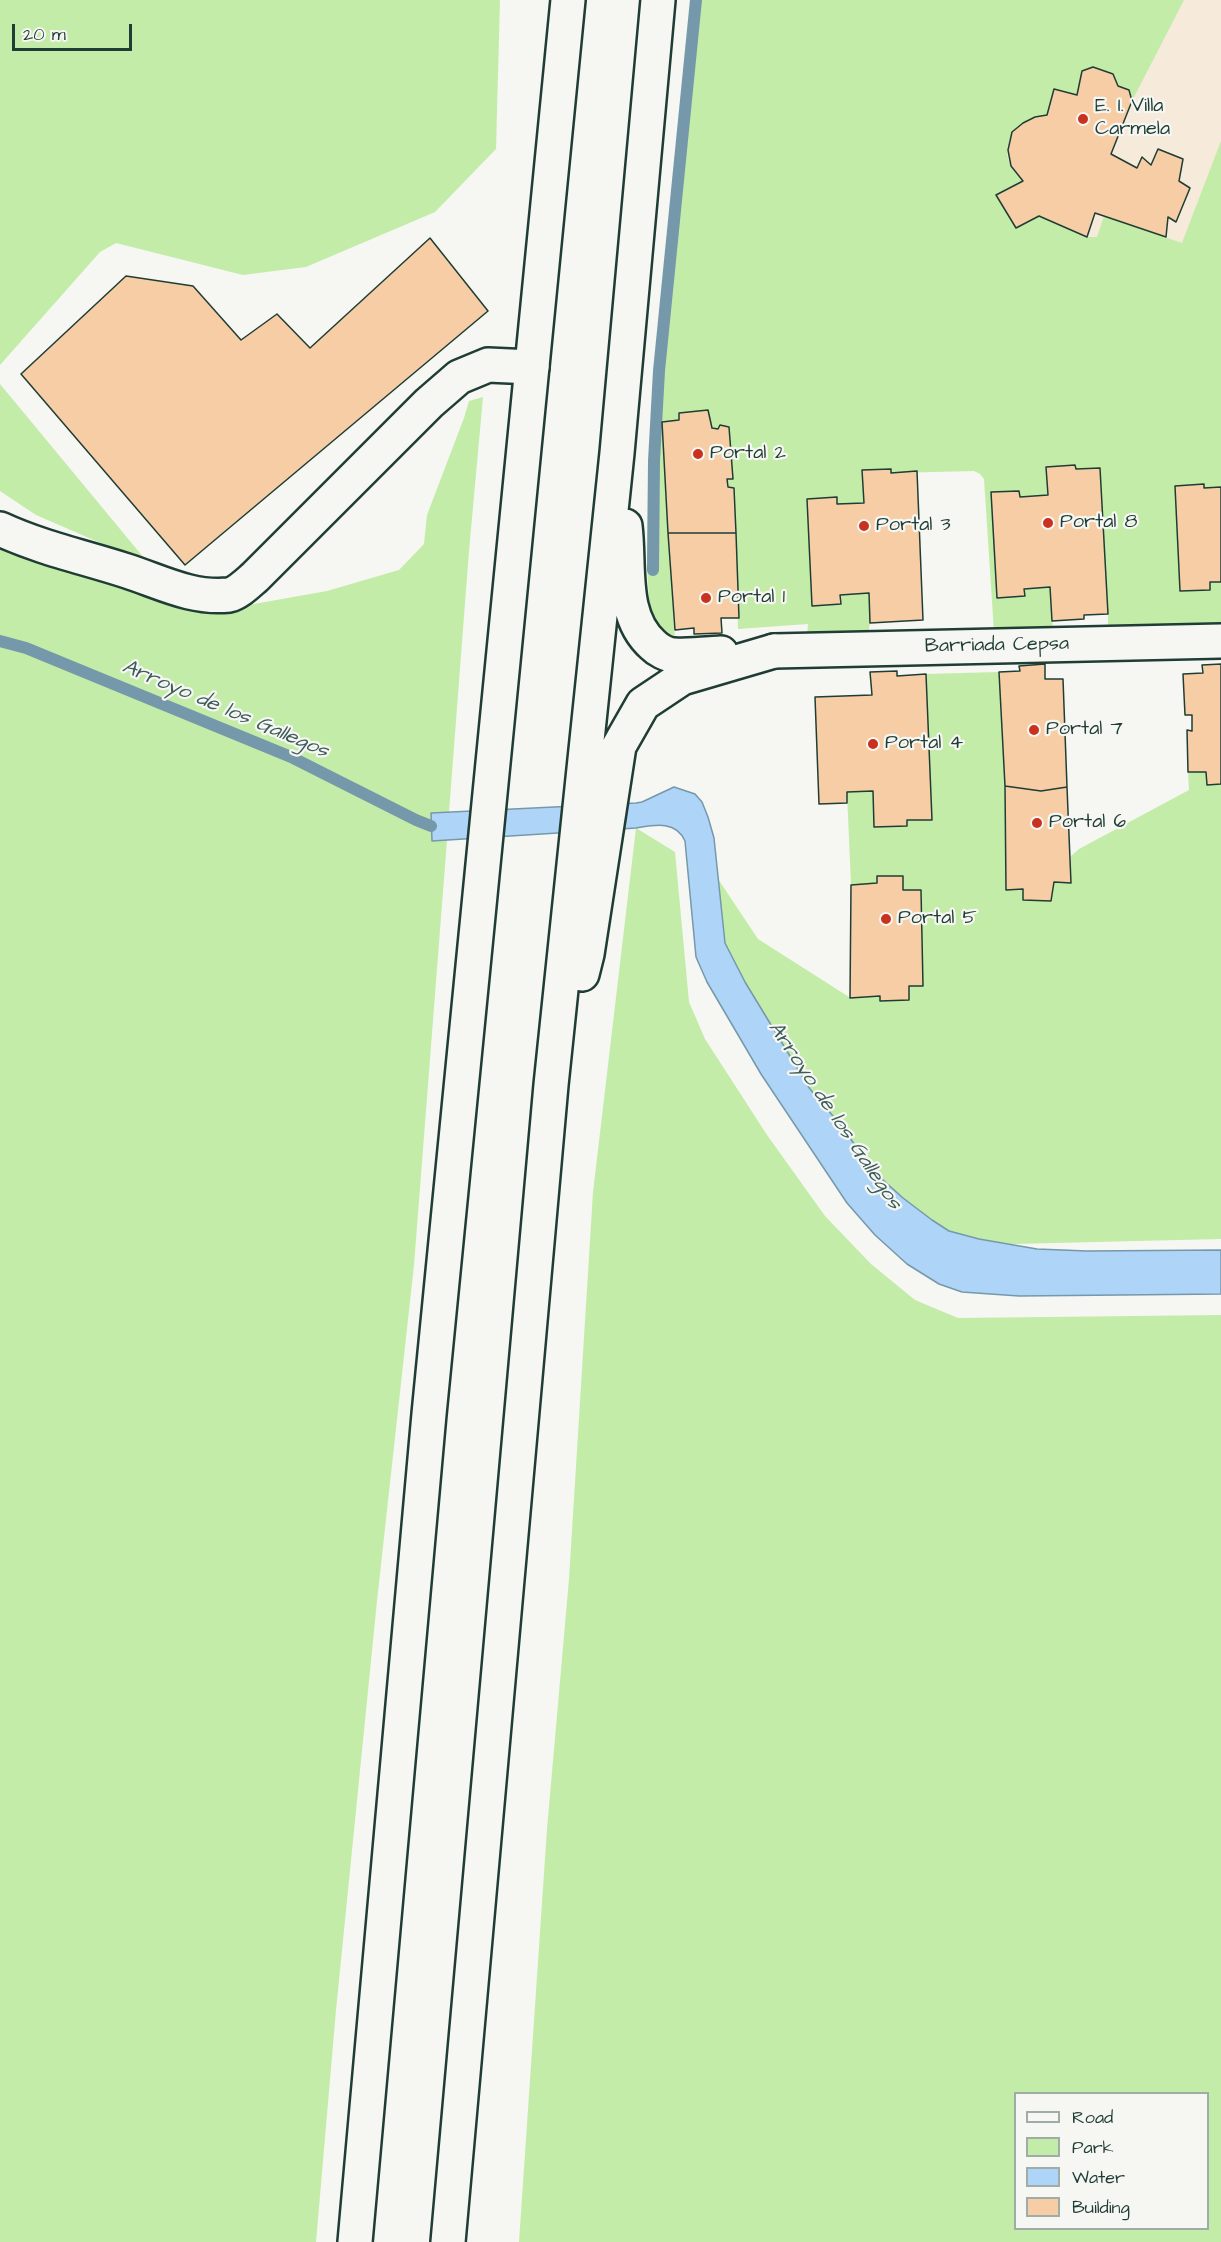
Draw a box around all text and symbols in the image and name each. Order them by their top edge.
scale bar [15,12,135,50]
text: 20 m [23,22,66,47]
place label: E. I. Villa Carmela [1095,95,1170,142]
marker: E. I. Villa Carmela [1076,112,1090,126]
place label: Portal 2 [710,442,786,466]
marker: Portal 2 [691,447,705,461]
place label: Portal 8 [1060,511,1137,535]
place label: Portal 3 [876,514,951,538]
marker: Portal 8 [1041,516,1055,530]
marker: Portal 3 [857,519,871,533]
place label: Portal 1 [718,586,785,610]
marker: Portal 1 [699,591,713,605]
street label: Barriada Cepsa [925,633,1069,659]
water label: Arroyo de los Gallegos [118,655,332,765]
place label: Portal 7 [1046,718,1123,742]
marker: Portal 7 [1027,723,1041,737]
place label: Portal 4 [885,732,963,756]
marker: Portal 4 [866,737,880,751]
place label: Portal 6 [1049,811,1126,835]
marker: Portal 6 [1030,816,1044,830]
place label: Portal 5 [898,907,977,931]
marker: Portal 5 [879,912,893,926]
water label: Arroyo de los Gallegos [762,1017,906,1215]
legend [1014,2092,1209,2230]
text: Road [1072,2105,1113,2130]
text: Park [1072,2135,1114,2160]
text: Water [1072,2165,1125,2190]
text: Building [1072,2195,1130,2220]

